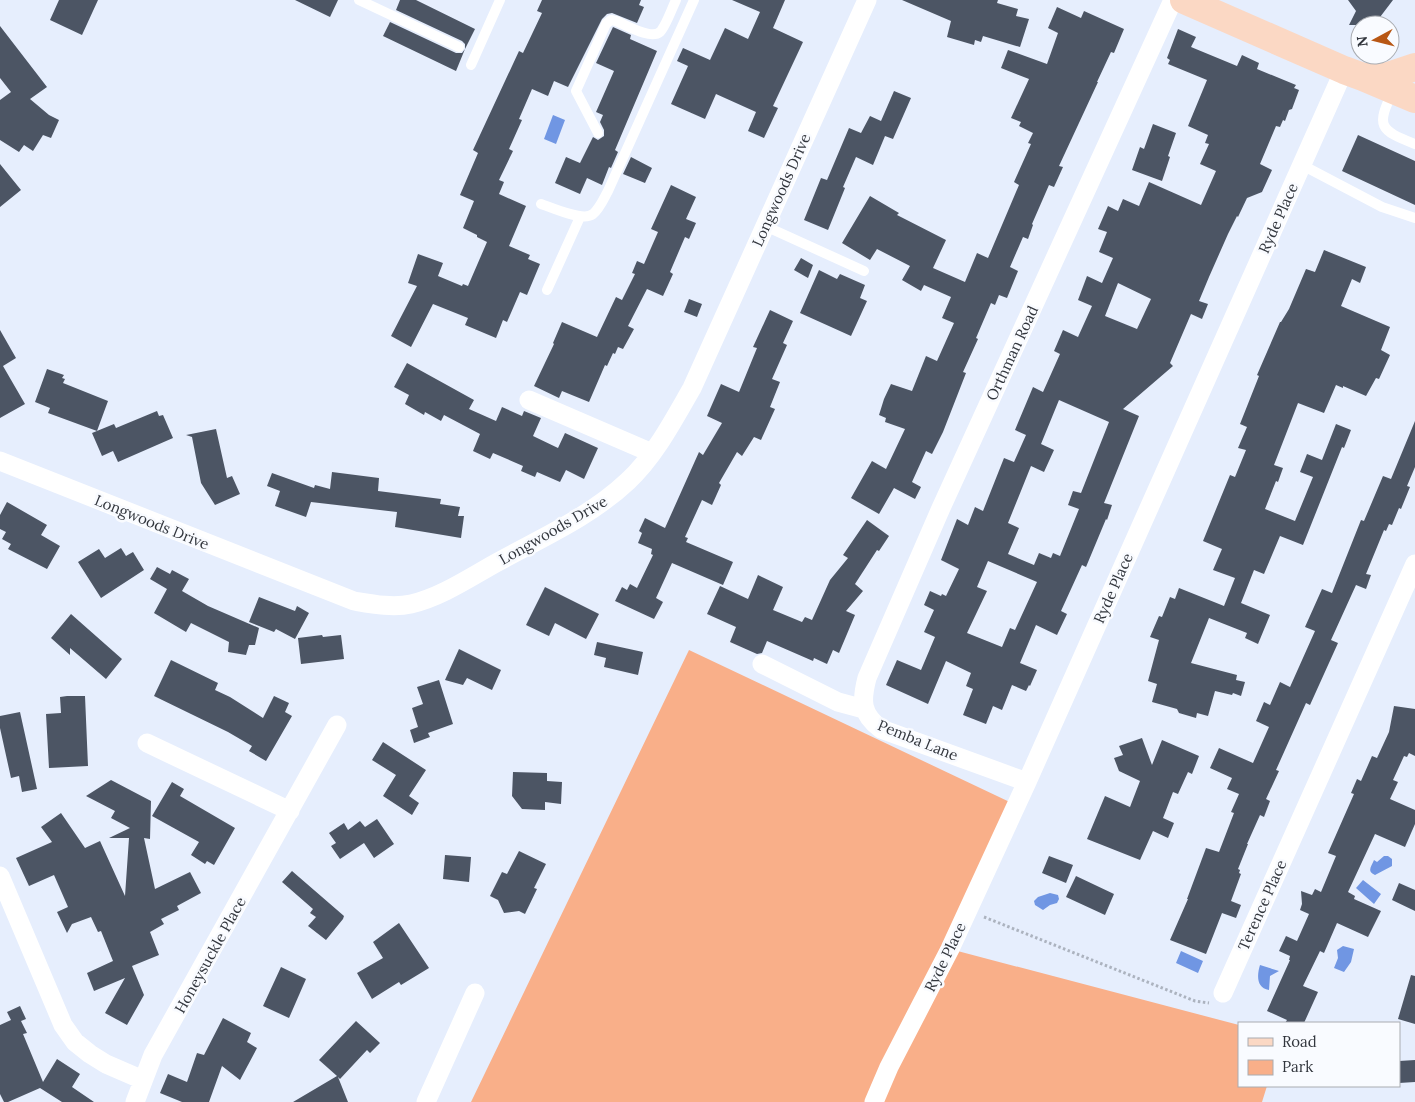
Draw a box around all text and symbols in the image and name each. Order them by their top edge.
north arrow [1350,15,1400,65]
text: N [1352,35,1372,48]
street label: Longwoods Drive [748,131,814,249]
street label: Ryde Place [1254,180,1302,256]
street label: Orthman Road [982,303,1042,403]
street label: Longwoods Drive [92,490,212,554]
street label: Longwoods Drive [496,491,610,569]
street label: Ryde Place [1089,550,1137,626]
street label: Pemba Lane [875,715,961,765]
street label: Terence Place [1233,857,1291,953]
street label: Honeysuckle Place [170,893,250,1017]
street label: Ryde Place [920,919,970,995]
legend [1238,1022,1400,1087]
text: Road [1282,1032,1317,1051]
text: Park [1282,1057,1313,1076]

